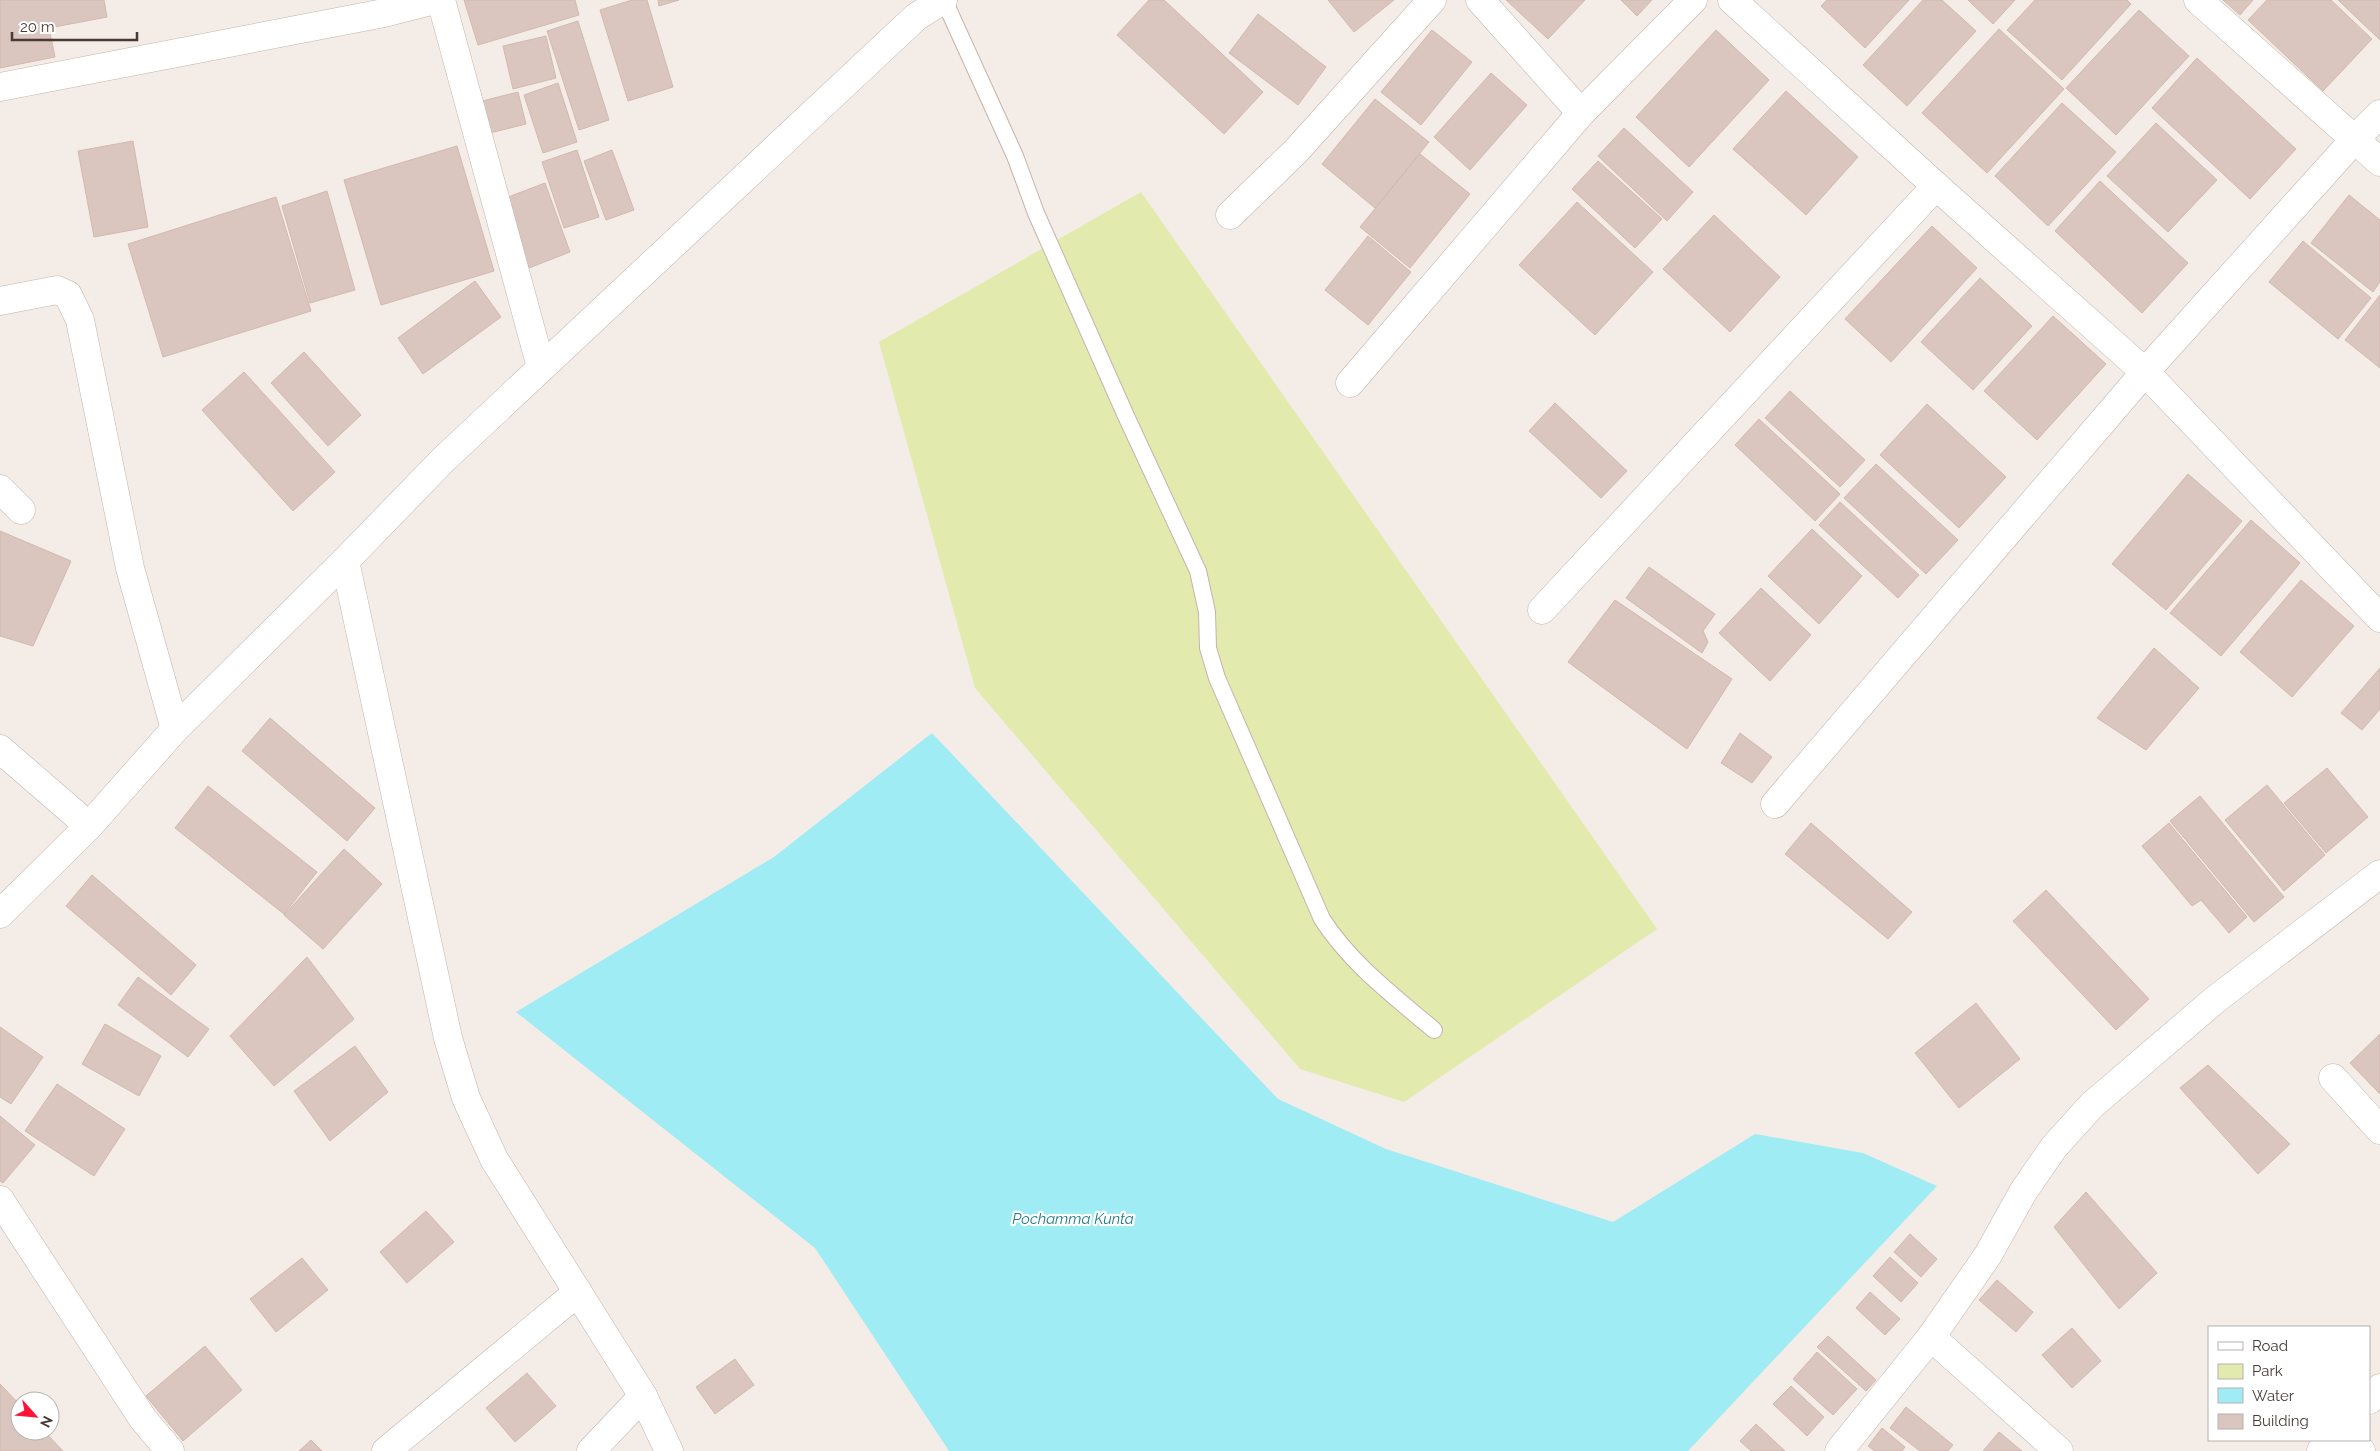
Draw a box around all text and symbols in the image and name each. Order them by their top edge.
scale bar [12,10,138,42]
text: 20 m [20,18,55,36]
water label: Pochamma Kunta [1012,1210,1134,1228]
legend [2208,1326,2370,1441]
text: Road [2252,1337,2288,1355]
text: Park [2252,1362,2283,1380]
text: Water [2252,1387,2295,1405]
north arrow [10,1391,60,1441]
text: Building [2252,1412,2309,1430]
text: N [37,1414,56,1430]

